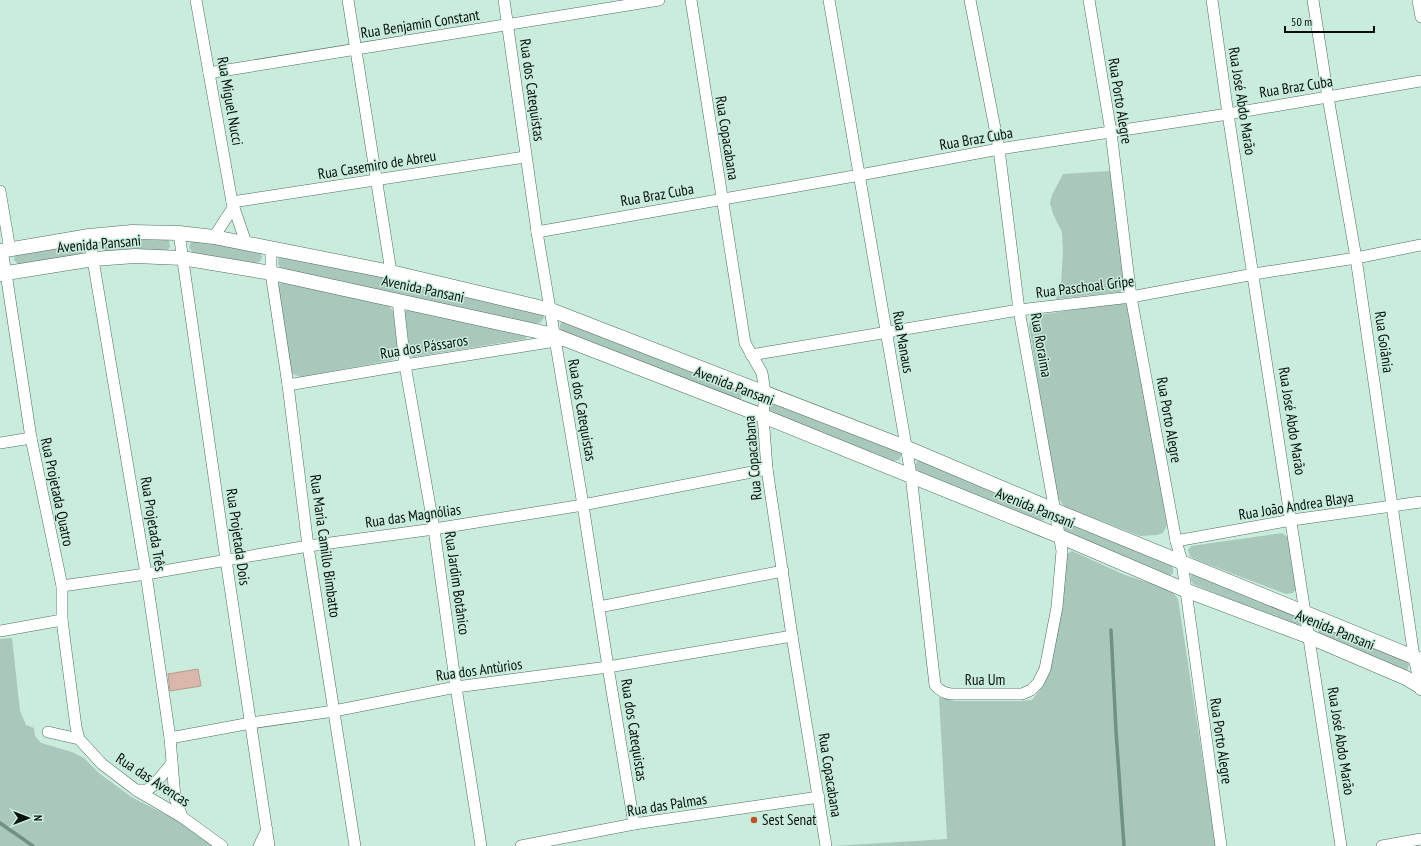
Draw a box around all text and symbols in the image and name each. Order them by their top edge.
street label: Rua Benjamin Constant [359,5,481,42]
scale bar [1285,8,1374,34]
text: 50 m [1291,14,1312,29]
street label: Rua dos Catequistas [516,37,549,142]
street label: Rua José Abdo Marão [1225,46,1260,156]
street label: Rua Miguel Nucci [213,55,248,147]
street label: Rua Porto Alegre [1104,57,1137,145]
street label: Rua Braz Cuba [1258,71,1334,102]
street label: Rua Copacabana [711,95,744,181]
street label: Rua Braz Cuba [938,123,1014,154]
street label: Rua Casemiro de Abreu [316,146,437,183]
street label: Rua Braz Cuba [619,179,695,210]
street label: Avenida Pansani [56,230,142,257]
street label: Avenida Pansani [380,270,466,307]
street label: Rua Paschoal Gripe [1035,271,1135,302]
street label: Rua Manaus [889,309,918,374]
street label: Rua Goiânia [1371,310,1398,374]
street label: Rua Roraima [1026,311,1057,379]
street label: Rua dos Pássaros [379,330,469,363]
street label: Rua dos Catequistas [564,357,601,462]
street label: Avenida Pansani [692,362,777,409]
street label: Rua José Abdo Marão [1275,366,1310,476]
street label: Rua Porto Alegre [1153,375,1186,464]
street label: Rua Copacabana [739,415,766,501]
street label: Rua Projetada Quatro [37,436,78,548]
street label: Rua Maria Camillo Bimbatto [306,473,345,619]
street label: Rua Projetada Três [137,475,170,573]
street label: Avenida Pansani [993,483,1078,532]
street label: Rua Projetada Dois [222,487,255,587]
street label: Rua João Andrea Blaya [1237,487,1355,524]
street label: Rua das Magnólias [364,499,462,532]
street label: Rua Jardim Botânico [441,530,474,636]
street label: Avenida Pansani [1293,605,1378,654]
street label: Rua dos Antùrios [435,654,523,685]
street label: Rua Um [965,670,1005,689]
street label: Rua dos Catequistas [617,677,652,782]
street label: Rua José Abdo Marão [1324,686,1359,796]
street label: Rua Porto Alegre [1206,697,1237,785]
street label: Rua Copacabana [814,732,847,818]
street label: Rua das Avencas [113,749,194,811]
street label: Rua das Palmas [626,789,708,820]
north arrow [8,798,48,838]
place label: Sest Senat [762,810,816,829]
text: N [31,815,45,821]
marker: Sest Senat [749,815,759,825]

